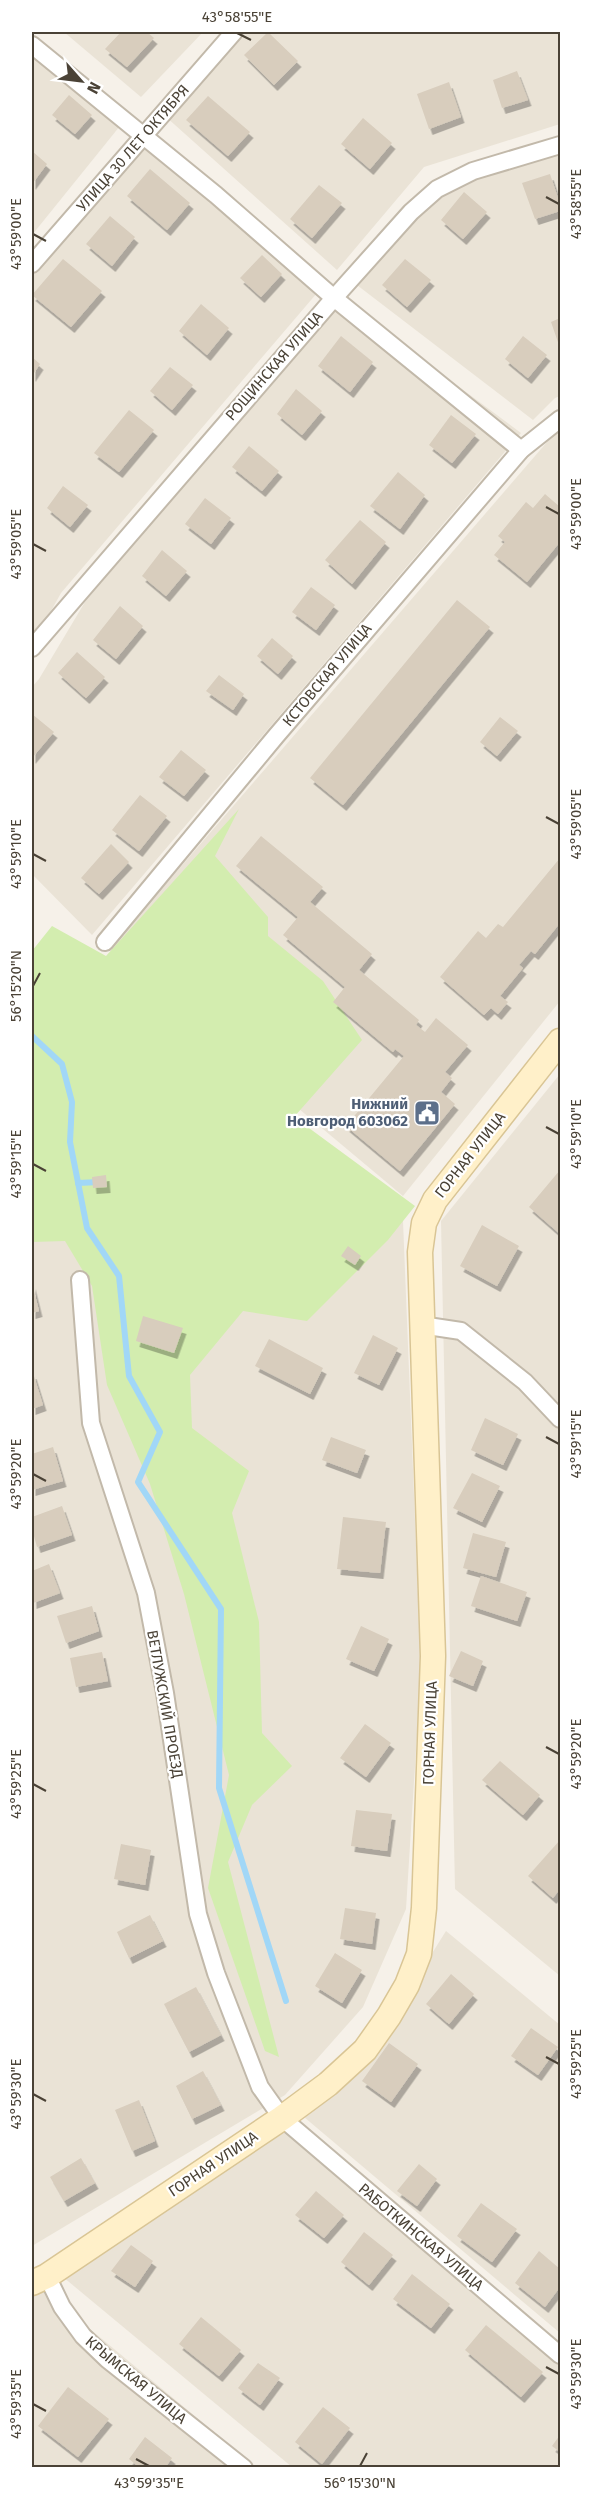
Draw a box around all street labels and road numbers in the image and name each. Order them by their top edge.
street label: УЛИЦА 30 ЛЕТ ОКТЯБРЯ [73,81,193,215]
street label: РОЩИНСКАЯ УЛИЦА [222,307,327,424]
street label: КСТОВСКАЯ УЛИЦА [279,620,376,730]
street label: ГОРНАЯ УЛИЦА [431,1108,509,1202]
street label: ВЕТЛУЖСКИЙ ПРОЕЗД [143,1629,187,1779]
street label: ГОРНАЯ УЛИЦА [419,1680,441,1785]
street label: ГОРНАЯ УЛИЦА [165,2127,262,2201]
street label: РАБОТКИНСКАЯ УЛИЦА [355,2180,487,2295]
street label: КРЫМСКАЯ УЛИЦА [82,2332,191,2428]

